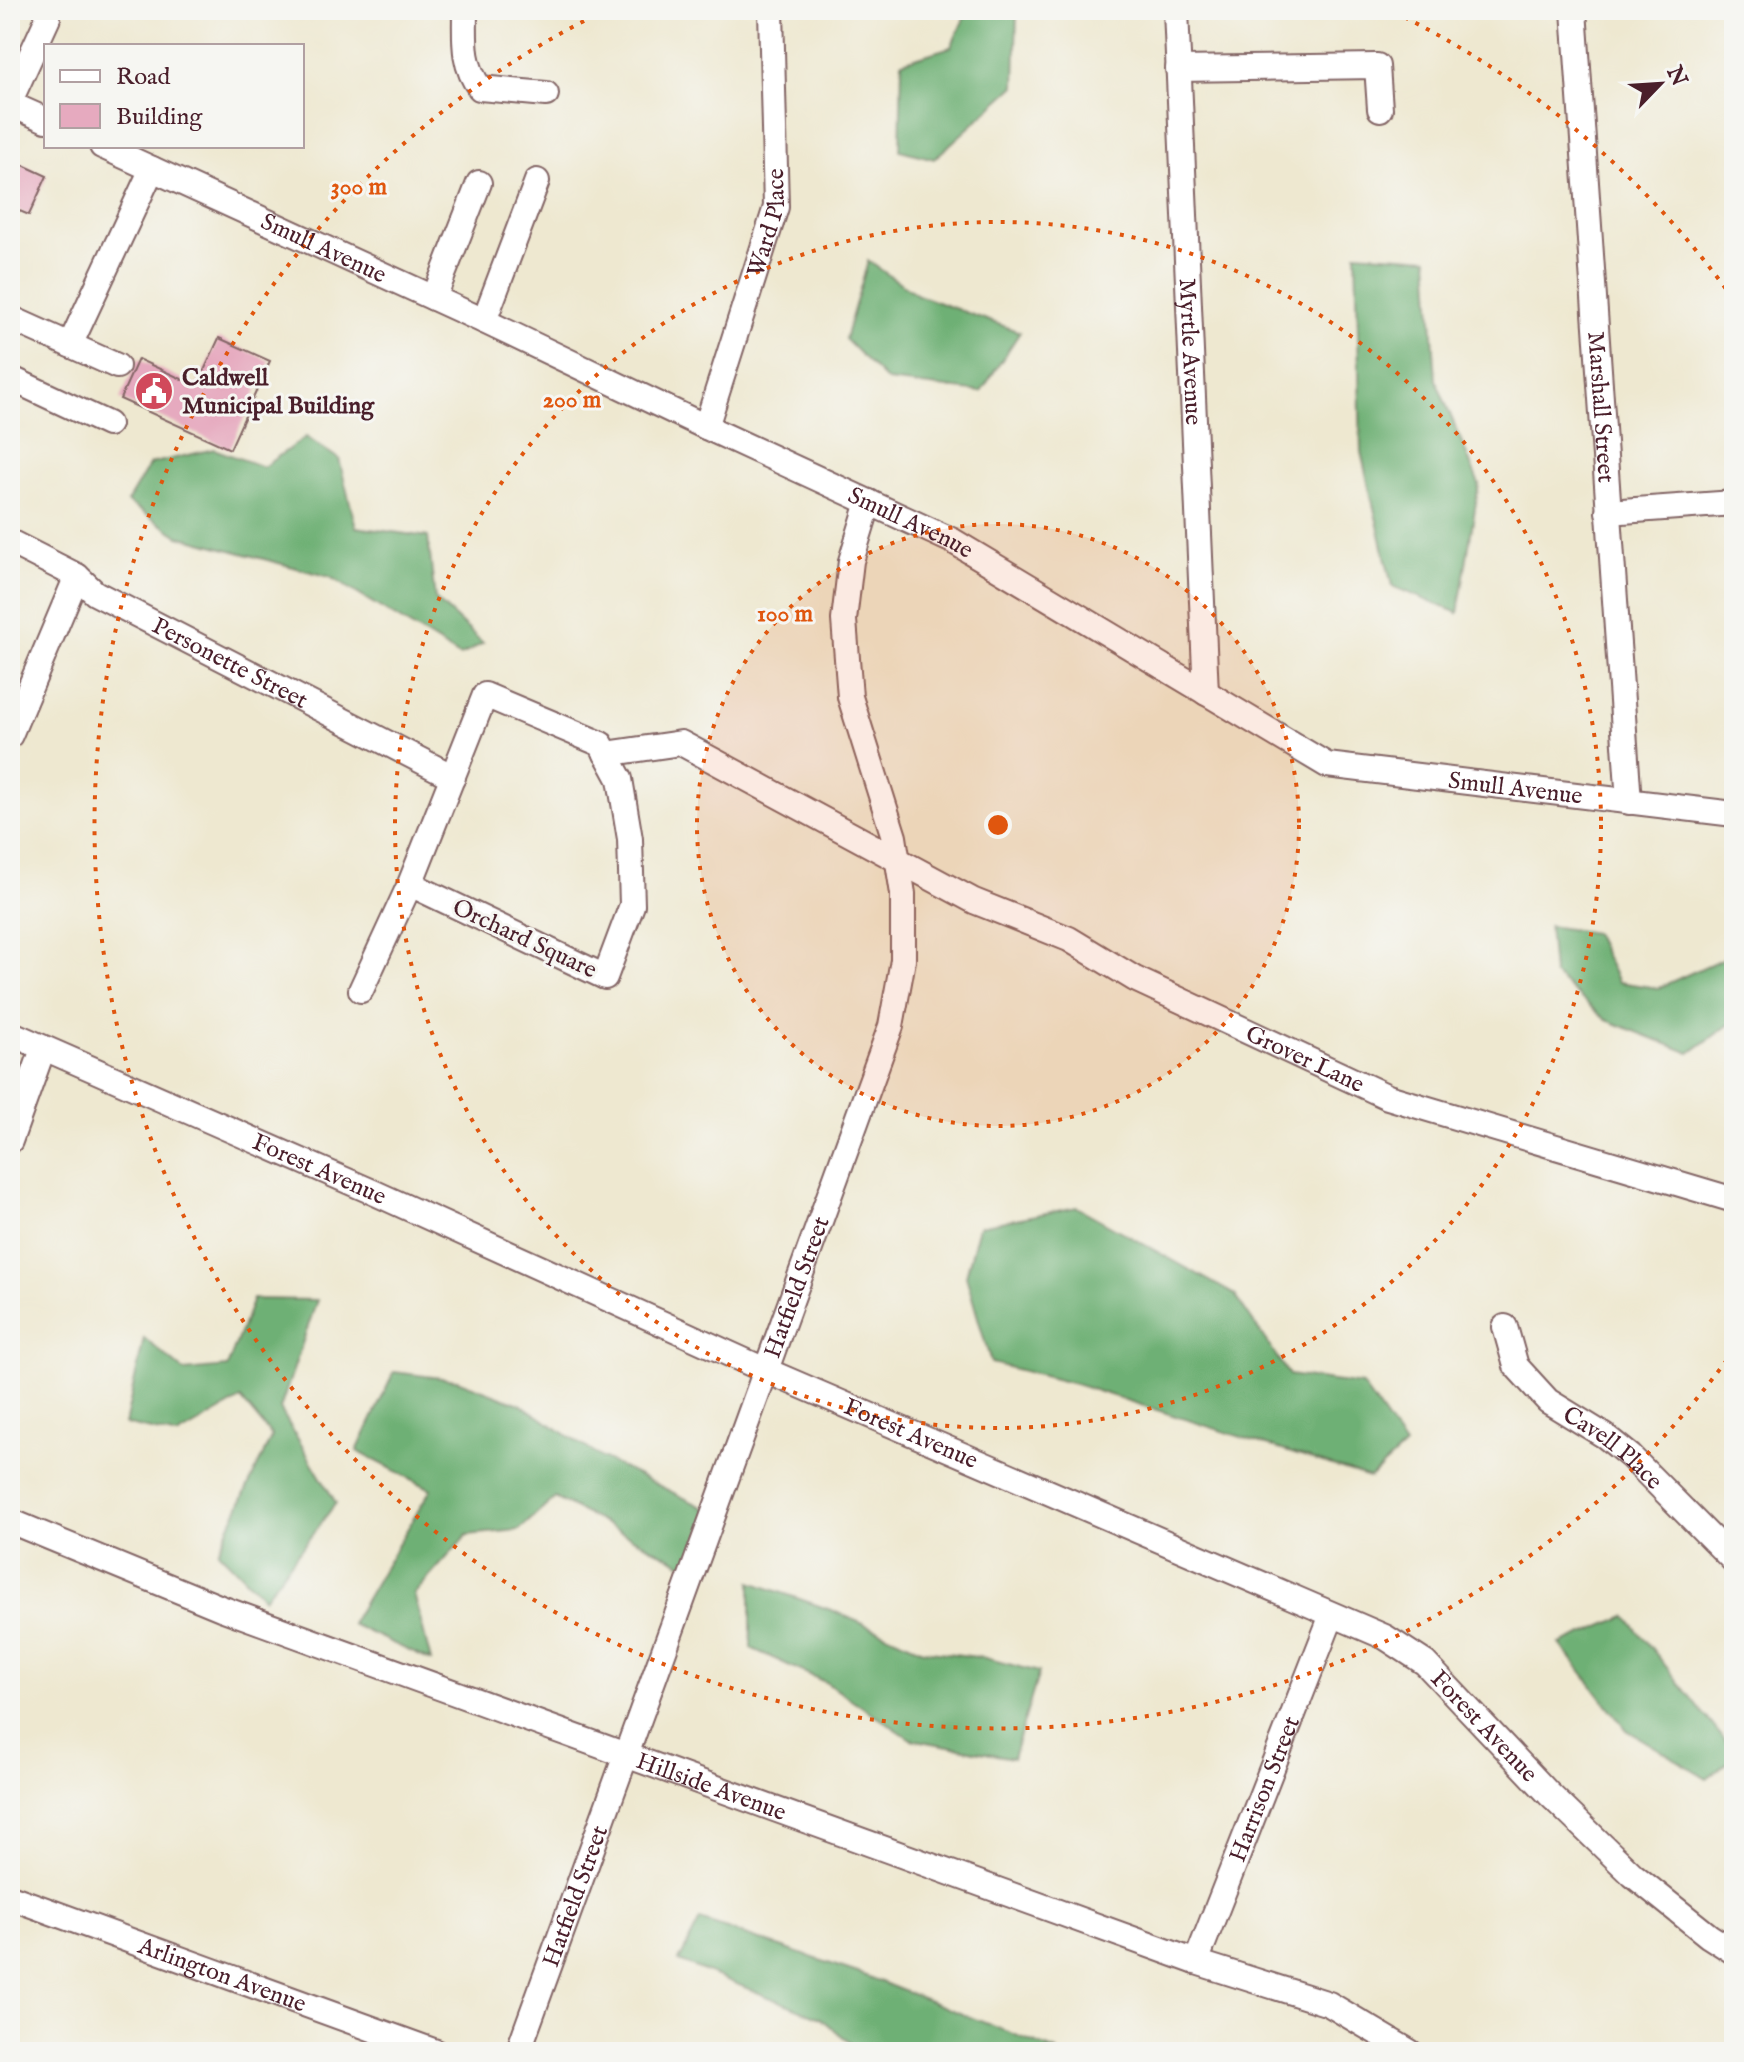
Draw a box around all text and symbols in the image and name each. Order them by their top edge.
legend [44,44,304,148]
north arrow [1620,44,1700,124]
text: N [1659,61,1693,91]
text: Road [116,62,170,93]
text: Building [116,102,203,133]
street label: Ward Place [741,168,793,281]
text: 300 m [331,172,388,203]
street label: Smull Avenue [255,207,391,291]
street label: Myrtle Avenue [1171,278,1208,426]
street label: Marshall Street [1579,331,1621,484]
place label: Caldwell Municipal Building [182,363,375,422]
public building icon: Caldwell Municipal Building [133,370,175,412]
text: 200 m [543,385,602,416]
street label: Smull Avenue [843,481,978,566]
text: 100 m [757,599,814,630]
street label: Personette Street [147,611,313,717]
street label: Smull Avenue [1446,766,1584,813]
centre of rings [984,811,1012,839]
street label: Orchard Square [447,892,602,986]
street label: Grover Lane [1240,1019,1369,1101]
street label: Forest Avenue [247,1127,391,1213]
street label: Hatfield Street [758,1212,837,1363]
street label: Forest Avenue [839,1392,982,1477]
street label: Cavell Place [1556,1400,1669,1497]
street label: Forest Avenue [1423,1664,1544,1789]
street label: Harrison Street [1223,1712,1308,1867]
street label: Hillside Avenue [632,1746,790,1829]
street label: Hatfield Street [536,1821,616,1972]
street label: Arlington Avenue [133,1931,310,2020]

